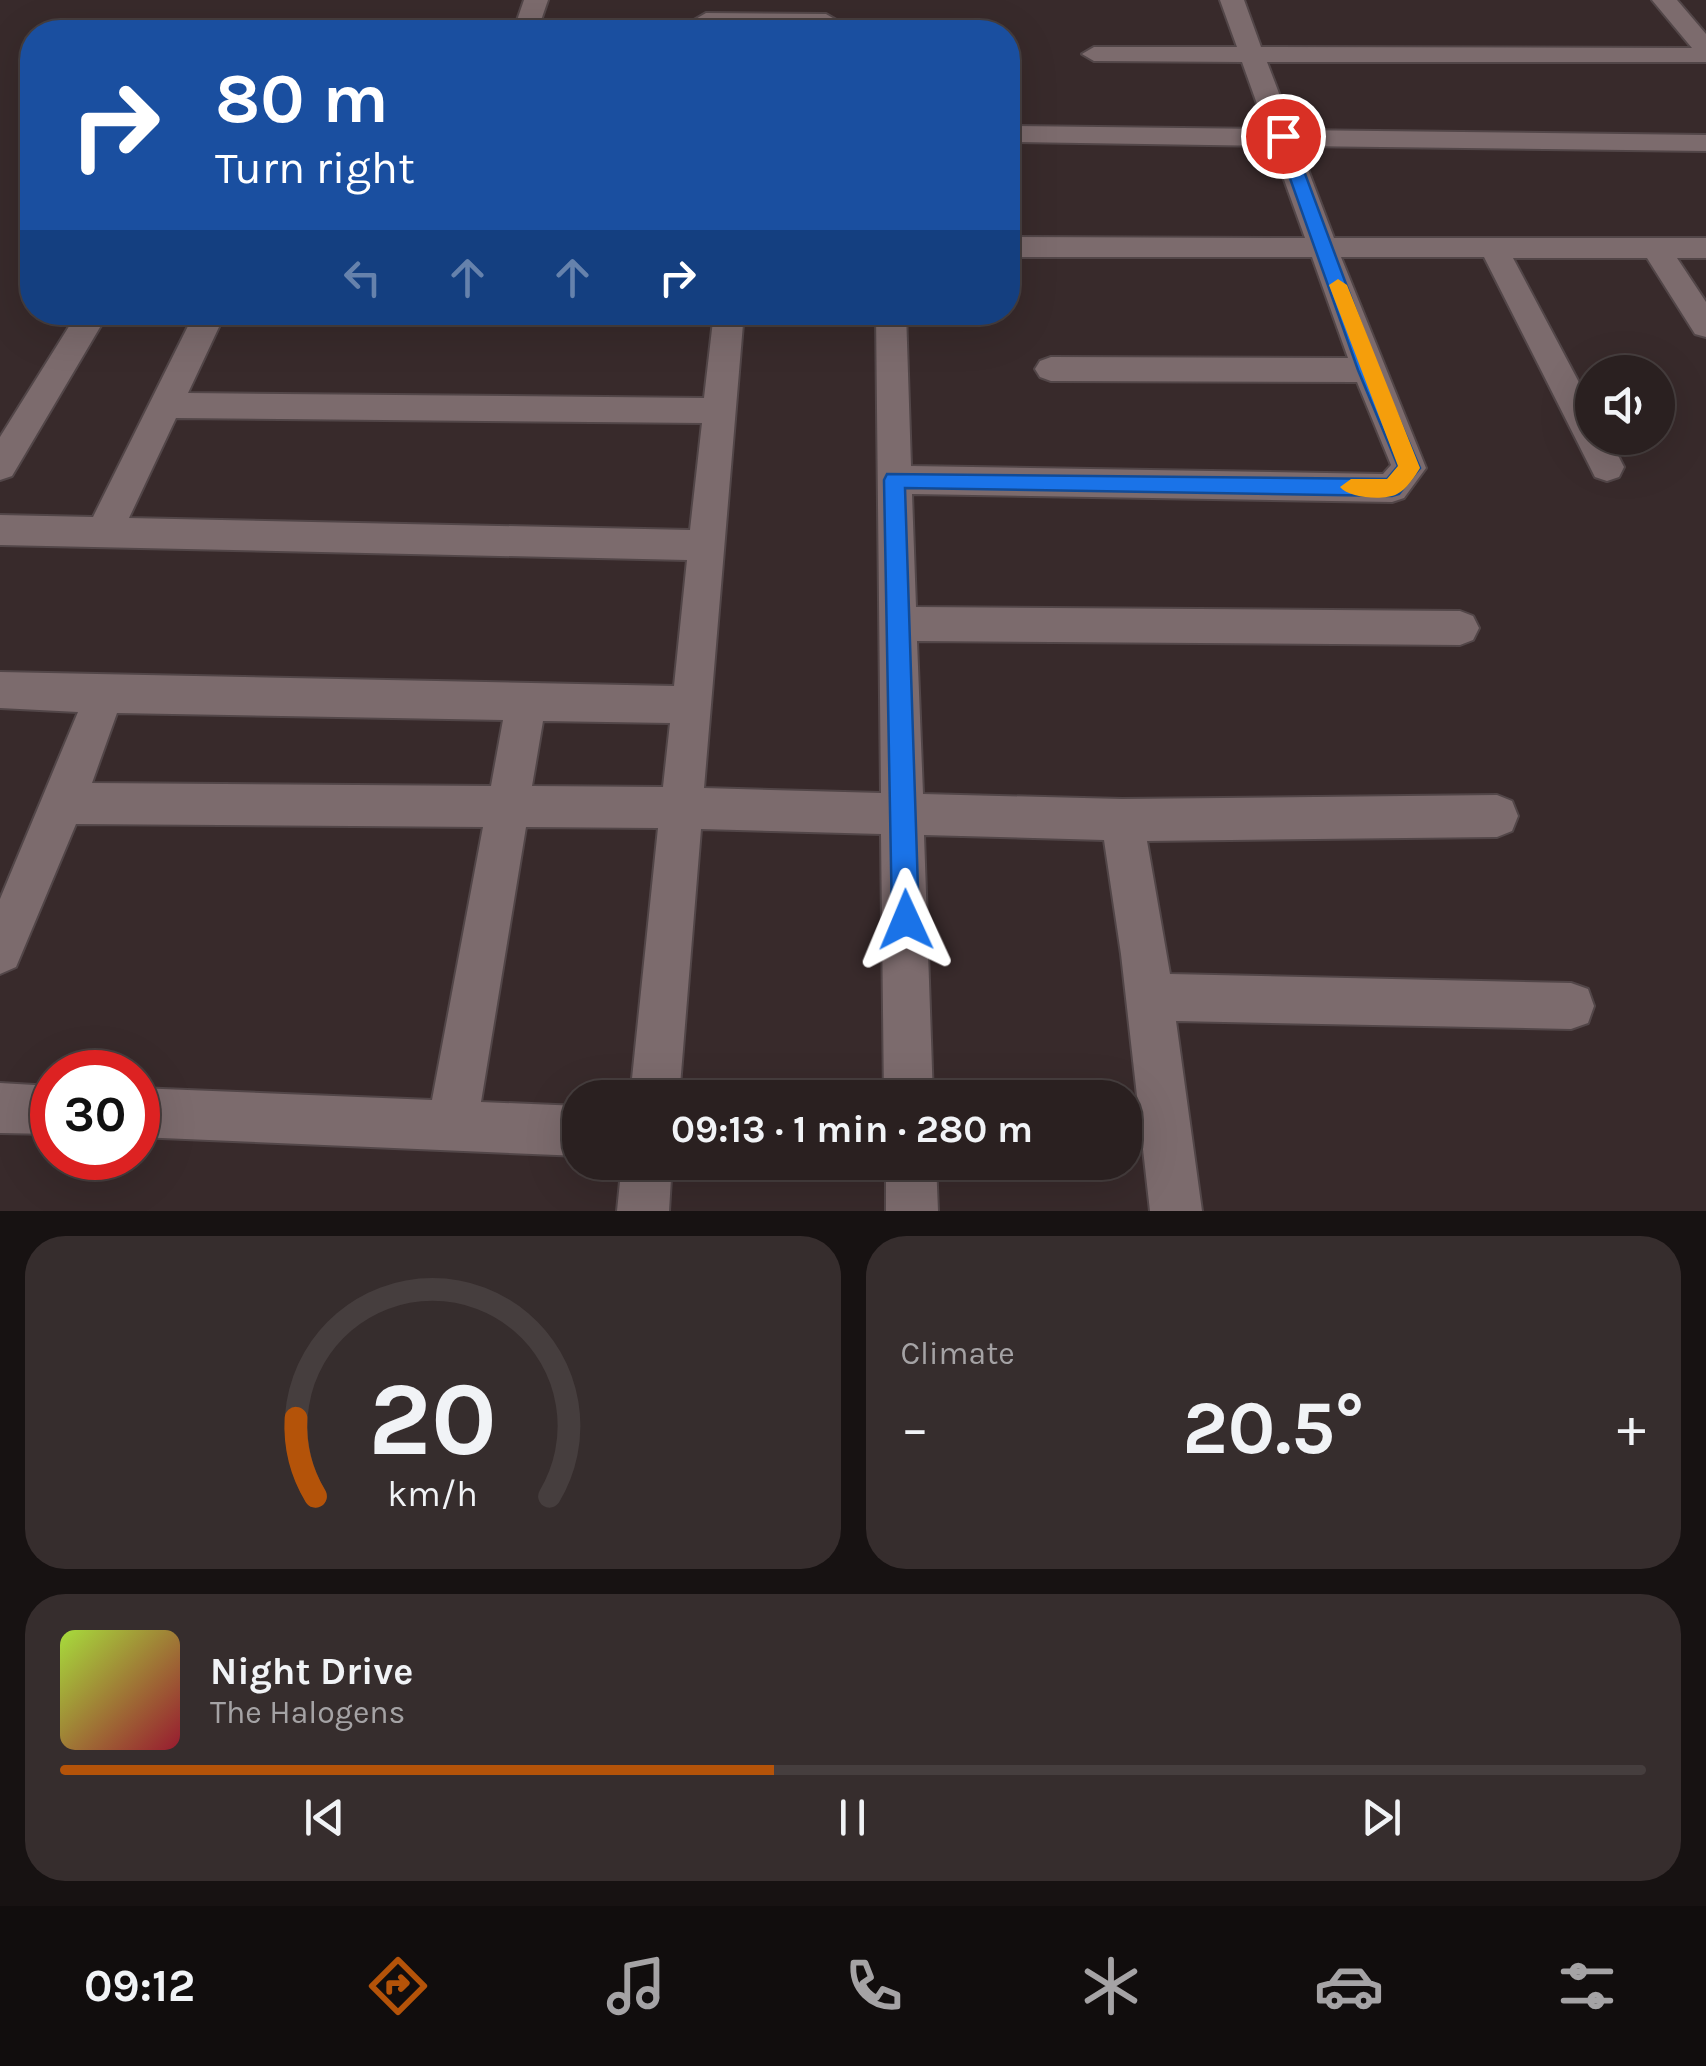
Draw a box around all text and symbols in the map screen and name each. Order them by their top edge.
text: 80 m [215,58,389,140]
icon: right [50,60,180,190]
pin [1241,94,1326,179]
icon: arrive [1256,109,1311,164]
text: Turn right [215,142,415,194]
icon: left [335,250,390,305]
icon: ahead [440,250,495,305]
icon: ahead [545,250,600,305]
icon: right [650,250,705,305]
map controls [1575,355,1675,455]
button: sound [1575,355,1675,455]
position arrow [854,868,958,972]
speed limit sign: 30 [30,1050,160,1180]
text: 09:13 · 1 min · 280 m [671,1107,1033,1152]
text: Climate [901,1335,1015,1372]
text: 20 [368,1359,497,1480]
text: 20.5° [1182,1384,1364,1472]
text: − [901,1396,929,1460]
text: + [1617,1396,1646,1460]
text: km/h [387,1473,478,1515]
text: Night Drive [210,1649,413,1694]
text: The Halogens [210,1694,405,1731]
icon: previous [297,1790,352,1845]
icon: pause [825,1790,880,1845]
icon: next [1354,1790,1409,1845]
icon: directions [363,1951,433,2021]
icon: music [601,1951,671,2021]
icon: phone [839,1951,909,2021]
icon: climate [1076,1951,1146,2021]
icon: car [1314,1951,1384,2021]
icon: filters [1552,1951,1622,2021]
text: 09:12 [84,1960,195,2012]

